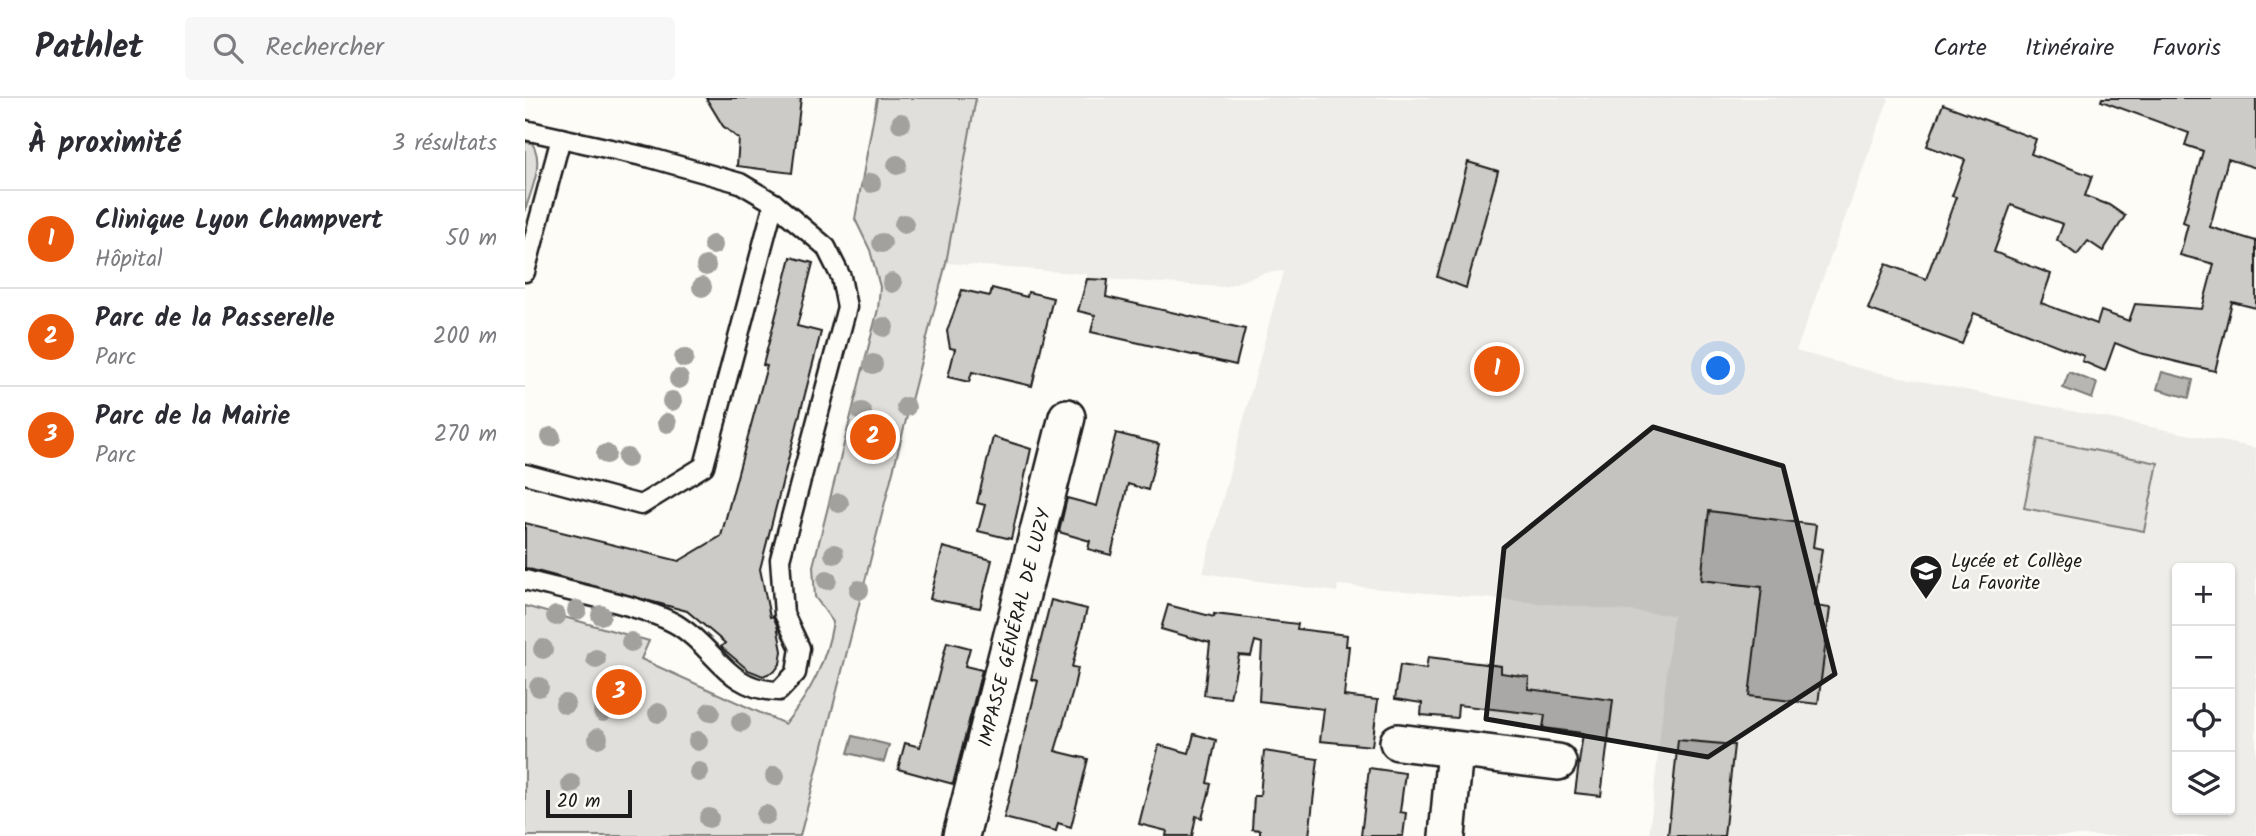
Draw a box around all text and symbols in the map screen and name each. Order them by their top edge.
search box [185,17,675,80]
text: Pathlet [35,22,143,75]
text: Rechercher [265,27,384,69]
icon: search [209,29,247,67]
text: Carte [1933,29,1987,68]
text: Itinéraire [2025,29,2114,68]
text: Favoris [2152,29,2221,68]
text: À proximité [28,120,181,168]
text: 3 résultats [392,126,497,162]
text: Clinique Lyon Champvert [95,200,383,242]
text: 1 [48,221,54,257]
text: 50 m [446,221,497,257]
text: Hôpital [95,242,163,278]
text: Parc de la Passerelle [95,298,335,340]
text: 2 [44,319,58,355]
text: 200 m [433,319,497,355]
text: Parc [95,340,136,376]
pin: 1 [1474,343,1520,395]
your location [1701,351,1735,385]
text: Parc de la Mairie [95,396,290,438]
pin: 2 [850,411,896,463]
text: 3 [45,417,57,453]
text: 270 m [434,417,497,453]
text: Parc [95,438,136,474]
street label: IMPASSE GÉNÉRAL DE LUZY [971,505,1060,750]
place label: Lycée et Collège La Favorite [1951,547,2082,599]
school or university icon: Lycée et Collège La Favorite [1907,552,1945,601]
map controls [2172,563,2235,815]
button: + [2172,563,2235,626]
button: − [2172,626,2235,689]
pin: 3 [596,666,642,718]
button: locate [2172,689,2235,752]
button: layers [2172,752,2235,815]
scale bar [546,787,632,819]
text: 20 m [557,787,600,817]

